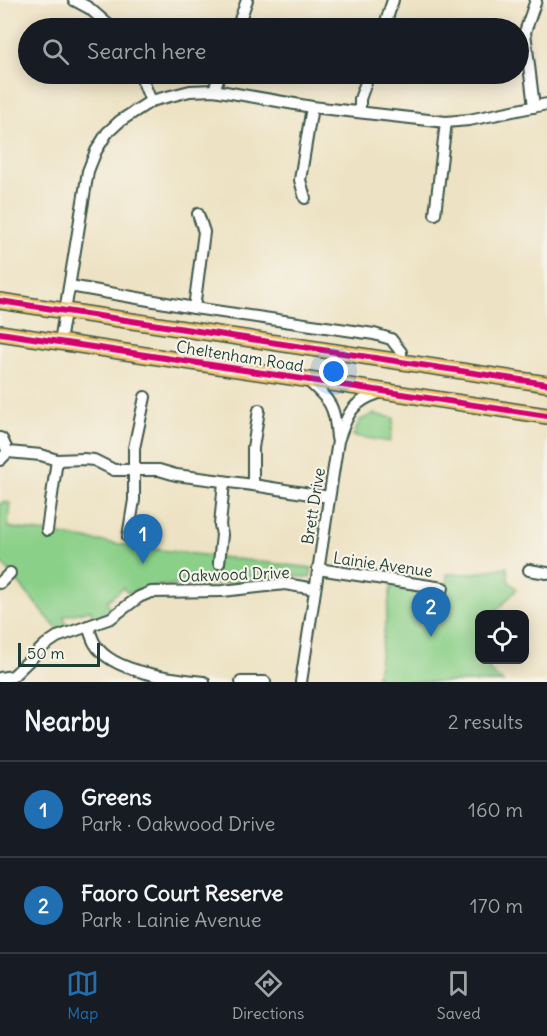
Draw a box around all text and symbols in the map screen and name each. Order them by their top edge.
search box [18,18,529,84]
icon: search [39,35,72,68]
text: Search here [87,37,206,65]
street label: Cheltenham Road [175,336,305,376]
your location [319,357,348,386]
street label: Brett Drive [297,466,329,546]
pin: 1 [124,514,162,564]
street label: Lainie Avenue [332,547,434,581]
street label: Oakwood Drive [178,562,290,586]
pin: 2 [412,588,450,637]
map controls [475,610,529,664]
button: locate [475,610,529,664]
scale bar [18,640,100,668]
text: 50 m [27,643,65,663]
text: Nearby [24,705,110,738]
text: 2 results [448,709,523,734]
text: Greens [81,783,152,811]
text: 1 [40,797,47,822]
text: 160 m [468,797,523,822]
text: Park · Oakwood Drive [81,811,275,836]
text: Faoro Court Reserve [81,879,283,907]
text: 2 [38,893,49,918]
text: 170 m [470,893,523,918]
text: Park · Lainie Avenue [81,907,262,932]
tab: Map [66,967,99,1023]
tab: Directions [232,967,304,1023]
tab: Saved [437,967,481,1023]

